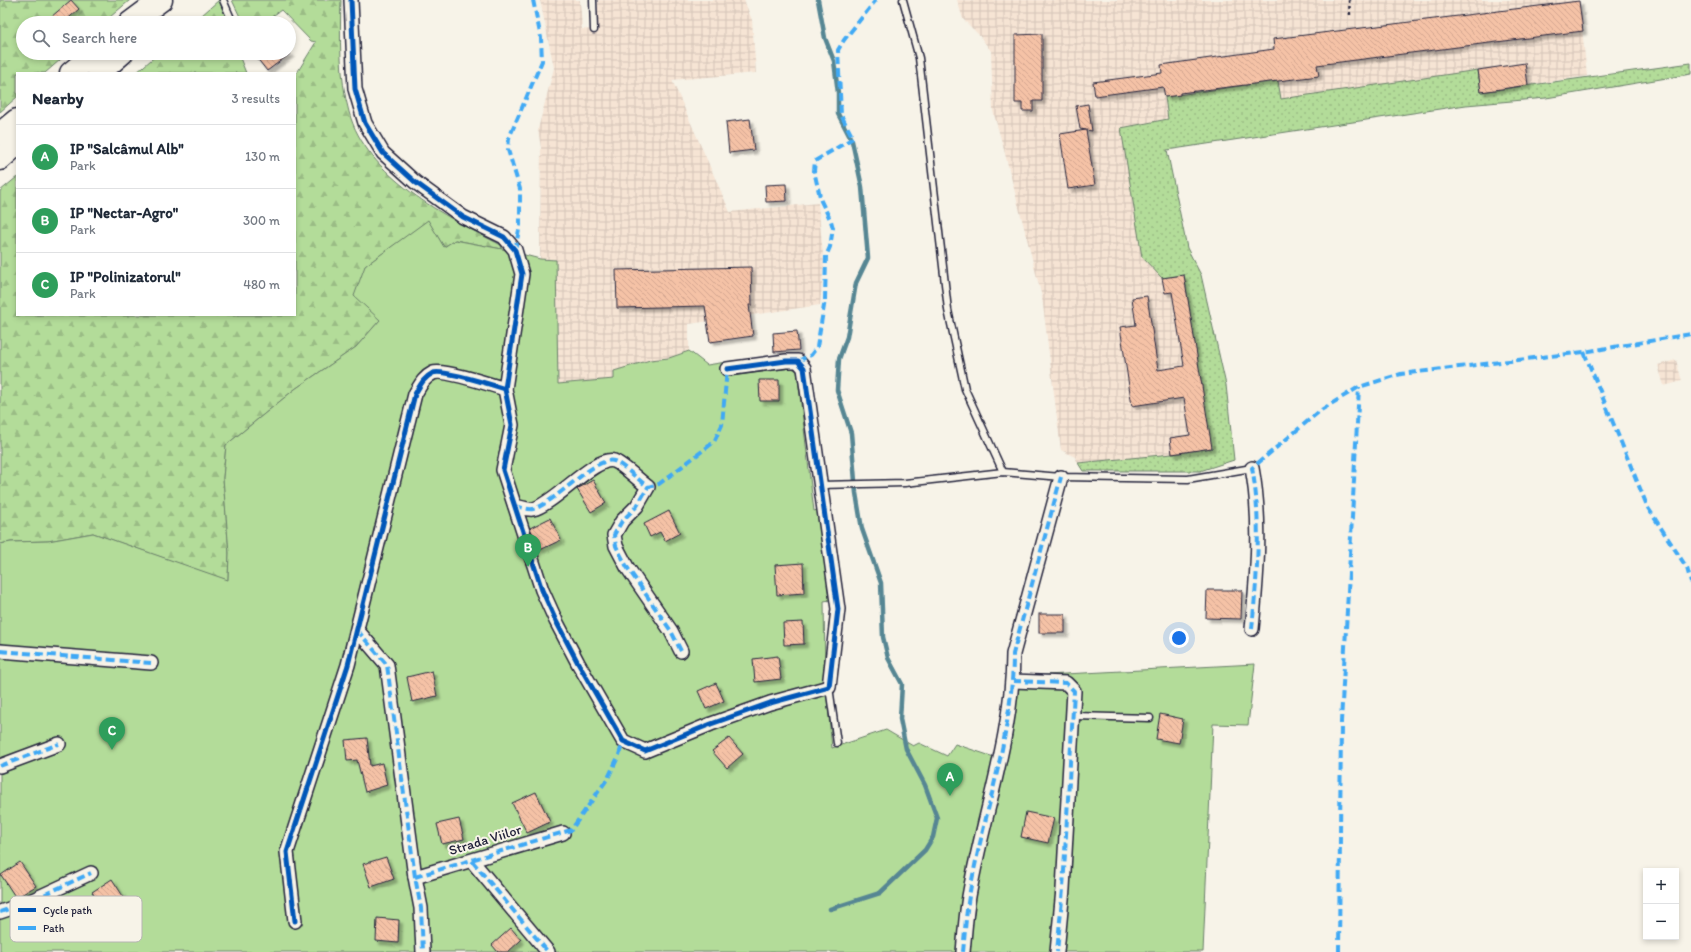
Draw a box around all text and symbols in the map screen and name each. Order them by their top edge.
search box [16,16,296,60]
icon: search [30,27,52,49]
text: Search here [62,29,137,47]
text: Nearby [32,88,84,108]
text: 3 results [231,91,280,106]
text: IP "Salcâmul Alb" [70,140,184,158]
text: A [41,149,49,164]
text: 130 m [245,149,280,164]
text: Park [70,158,96,173]
text: IP "Nectar-Agro" [70,204,178,222]
text: B [41,213,49,228]
text: 300 m [243,213,280,228]
text: Park [70,222,96,237]
text: IP "Polinizatorul" [70,268,181,286]
text: C [41,277,49,292]
text: 480 m [243,277,280,292]
text: Park [70,286,96,301]
pin: B [515,534,541,567]
your location [1169,628,1189,648]
pin: C [99,717,125,750]
pin: A [937,763,963,796]
street label: Strada Viilor [447,821,524,859]
map controls [1643,868,1679,940]
button: + [1643,868,1679,904]
legend [10,896,142,942]
text: Cycle path [43,904,92,917]
button: − [1643,904,1679,940]
text: Path [43,922,65,935]

